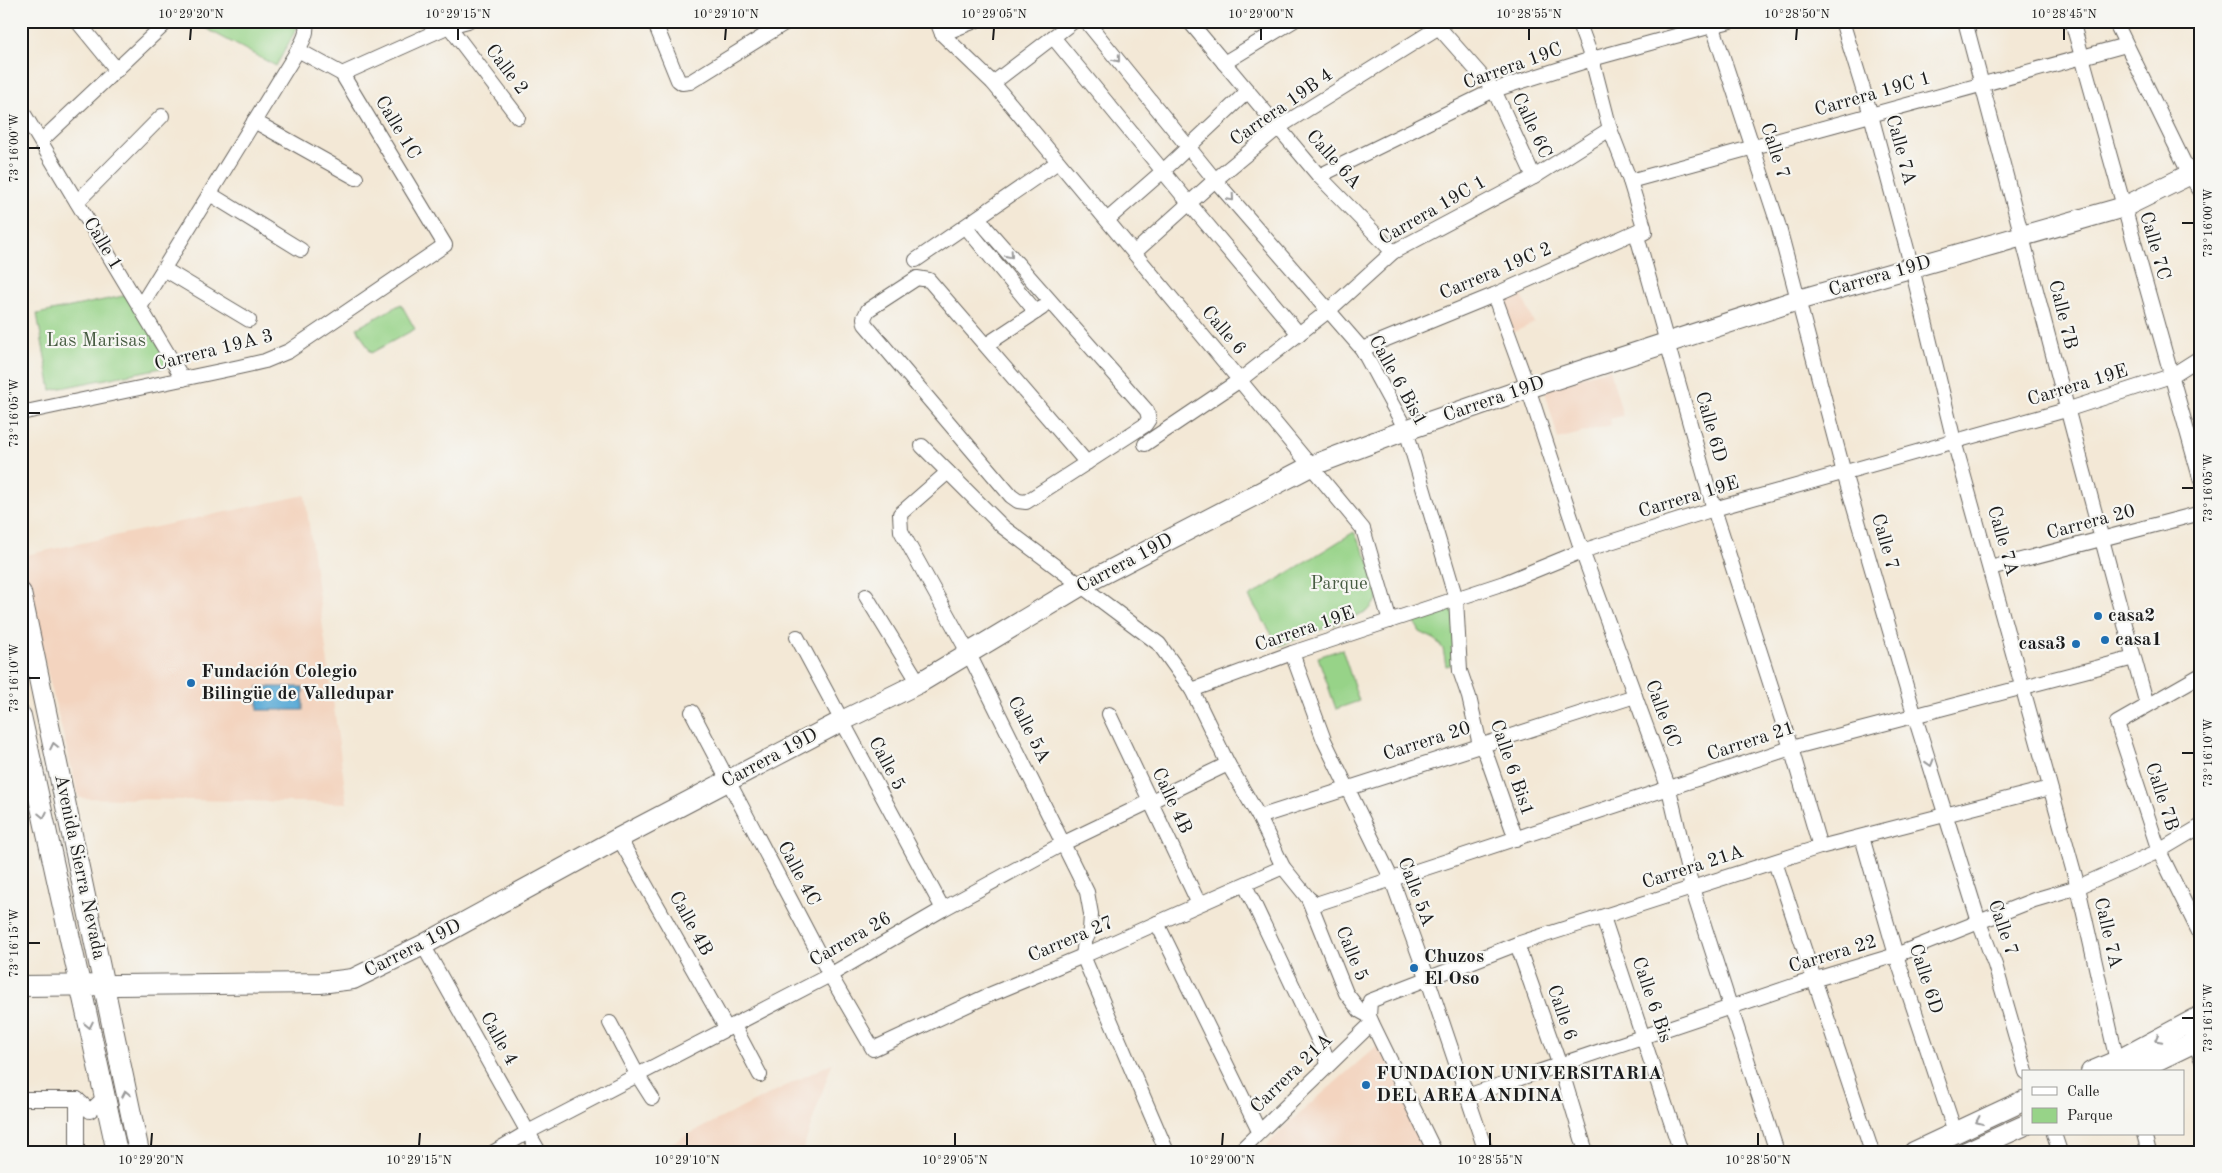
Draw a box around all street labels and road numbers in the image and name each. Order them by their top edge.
street label: Carrera 19C [1461,40,1565,94]
street label: Calle 2 [481,41,531,99]
street label: Carrera 19B 4 [1227,66,1337,150]
street label: Carrera 19C 1 [1813,69,1933,121]
street label: Calle 6C [1508,90,1554,162]
street label: Calle 1C [371,93,423,163]
street label: Calle 7A [1882,113,1919,188]
street label: Calle 7 [1756,121,1792,181]
street label: Calle 6A [1302,127,1364,193]
street label: Carrera 19C 1 [1376,173,1490,249]
street label: Calle 7C [2135,210,2173,282]
street label: Calle 1 [79,214,125,274]
street label: Carrera 19C 2 [1437,240,1555,304]
street label: Carrera 19D [1827,253,1933,301]
street label: Calle 7B [2044,278,2080,352]
street label: Calle 6 [1197,303,1249,359]
street label: Carrera 19A 3 [153,327,275,375]
street label: Calle 6 Bis1 [1364,333,1430,429]
street label: Carrera 19E [2025,362,2131,410]
street label: Carrera 19D [1441,374,1547,426]
street label: Calle 6D [1691,390,1729,464]
street label: Carrera 19E [1636,474,1742,522]
street label: Carrera 20 [2045,502,2137,544]
street label: Calle 7A [1983,504,2021,579]
street label: Calle 7 [1867,512,1901,572]
street label: Carrera 19D [1074,531,1176,597]
street label: Carrera 19E [1253,604,1357,656]
street label: Calle 6C [1641,678,1683,750]
street label: Calle 5A [1003,694,1053,767]
street label: Calle 6 Bis1 [1486,717,1536,819]
street label: Carrera 20 [1381,719,1473,765]
street label: Carrera 21 [1705,719,1797,765]
street label: Carrera 19D [719,726,821,792]
street label: Calle 5 [864,734,908,794]
street label: Calle 7B [2141,761,2181,833]
street label: Calle 4B [1147,765,1195,837]
street label: Avenida Sierra Nevada [50,773,108,962]
street label: Calle 4C [773,839,823,909]
street label: Carrera 21A [1640,843,1747,893]
street label: Calle 5A [1393,855,1437,929]
street label: Calle 4B [665,889,715,959]
street label: Calle 7A [2090,896,2124,971]
street label: Calle 7 [1984,898,2020,958]
street label: Carrera 26 [807,909,895,971]
street label: Carrera 27 [1025,913,1117,967]
street label: Carrera 19D [362,917,464,981]
street label: Calle 5 [1331,924,1371,984]
street label: Carrera 22 [1787,933,1879,977]
street label: Calle 6D [1905,942,1945,1016]
street label: Calle 6 Bis [1627,955,1675,1045]
street label: Calle 6 [1543,983,1579,1043]
street label: Calle 4 [476,1009,520,1069]
street label: Carrera 21A [1247,1030,1337,1117]

